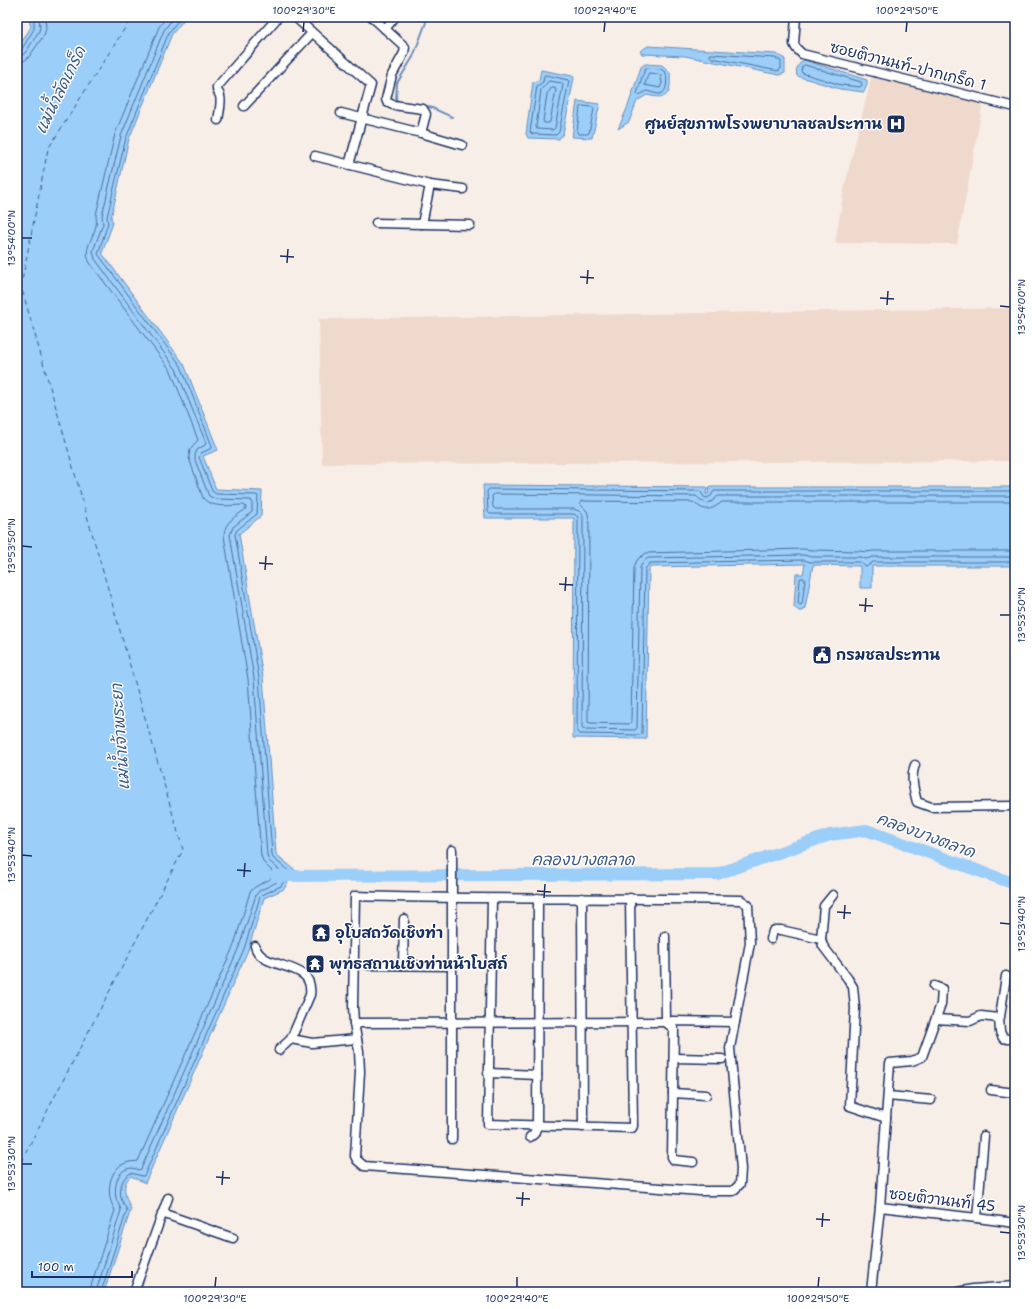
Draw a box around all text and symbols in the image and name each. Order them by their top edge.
text: 100°29'30"E [273,4,335,17]
text: 100°29'40"E [574,4,636,17]
text: 100°29'50"E [876,4,938,17]
street label: ซอยติวานนท์-ปากเกร็ด 1 [828,37,988,95]
water label: แม่น้ำลัดเกร็ด [26,40,91,137]
hospital icon: ศูนย์สุขภาพโรงพยาบาลชลประทาน [885,113,907,135]
place label: ศูนย์สุขภาพโรงพยาบาลชลประทาน [645,114,882,135]
text: 13°54'00"N [5,210,18,266]
text: 13°54'00"N [1015,279,1028,335]
text: 13°53'50"N [5,518,18,574]
text: 13°53'50"N [1015,587,1028,643]
public building icon: กรมชลประทาน [811,644,833,666]
place label: กรมชลประทาน [836,645,940,665]
water label: แม่น้ำเจ้าพระยา [102,682,134,791]
water label: คลองบางตลาด [874,807,979,863]
text: 13°53'40"N [5,827,18,883]
water label: คลองบางตลาด [531,849,636,870]
text: 13°53'40"N [1015,896,1028,952]
temple icon: อุโบสถวัดเชิงท่า [310,922,332,944]
place label: อุโบสถวัดเชิงท่า [335,923,443,944]
temple icon: พุทธสถานเชิงท่าหน้าโบสถ์ [304,953,326,975]
place label: พุทธสถานเชิงท่าหน้าโบสถ์ [329,954,508,975]
text: 13°53'30"N [5,1136,18,1192]
street label: ซอยติวานนท์ 45 [888,1184,996,1216]
text: 13°53'30"N [1015,1205,1028,1261]
scale bar [32,1253,132,1279]
text: 100 m [38,1259,74,1275]
text: 100°29'30"E [184,1292,246,1305]
text: 100°29'40"E [486,1292,548,1305]
text: 100°29'50"E [787,1292,849,1305]

